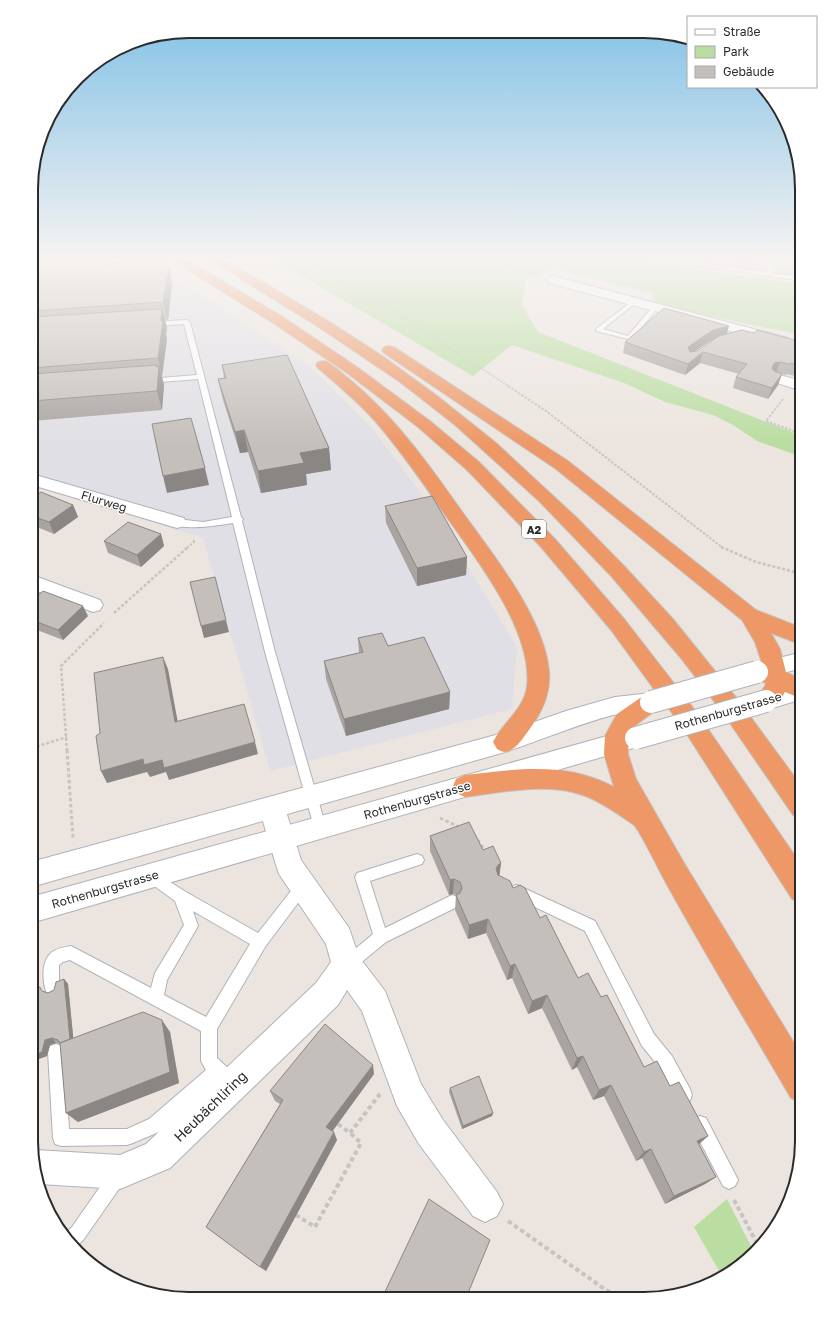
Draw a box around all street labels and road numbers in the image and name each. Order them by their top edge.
street label: Flurweg [79,487,129,515]
road number: A2 [522,520,546,538]
street label: Rothenburgstrasse [673,689,783,733]
street label: Rothenburgstrasse [362,778,472,822]
street label: Rothenburgstrasse [50,867,160,911]
street label: Heubächliring [170,1067,250,1145]

